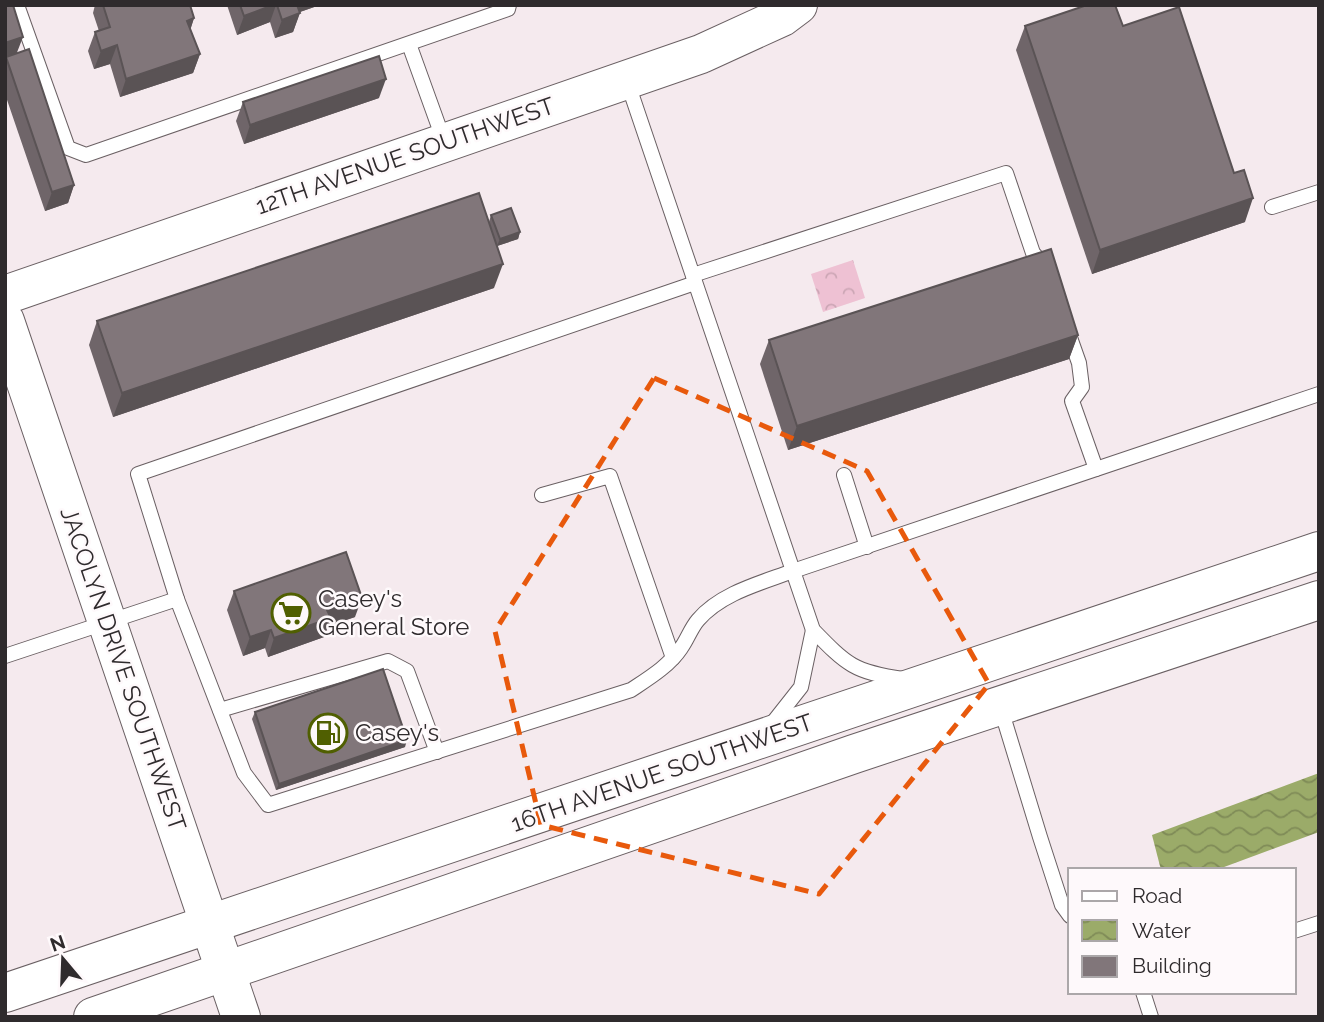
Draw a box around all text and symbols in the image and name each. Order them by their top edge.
street label: 12TH AVENUE SOUTHWEST [252,91,558,220]
street label: JACOLYN DRIVE SOUTHWEST [54,503,193,835]
place label: Casey's General Store [318,584,469,641]
supermarket icon: Casey's General Store [270,592,312,634]
street label: 16TH AVENUE SOUTHWEST [507,707,817,838]
fuel station icon: Casey's [307,712,349,754]
place label: Casey's [355,718,439,747]
legend [1068,868,1296,994]
text: Road [1132,883,1182,908]
text: Water [1132,918,1191,943]
north arrow [28,924,98,994]
text: N [47,930,68,956]
text: Building [1132,953,1212,978]

